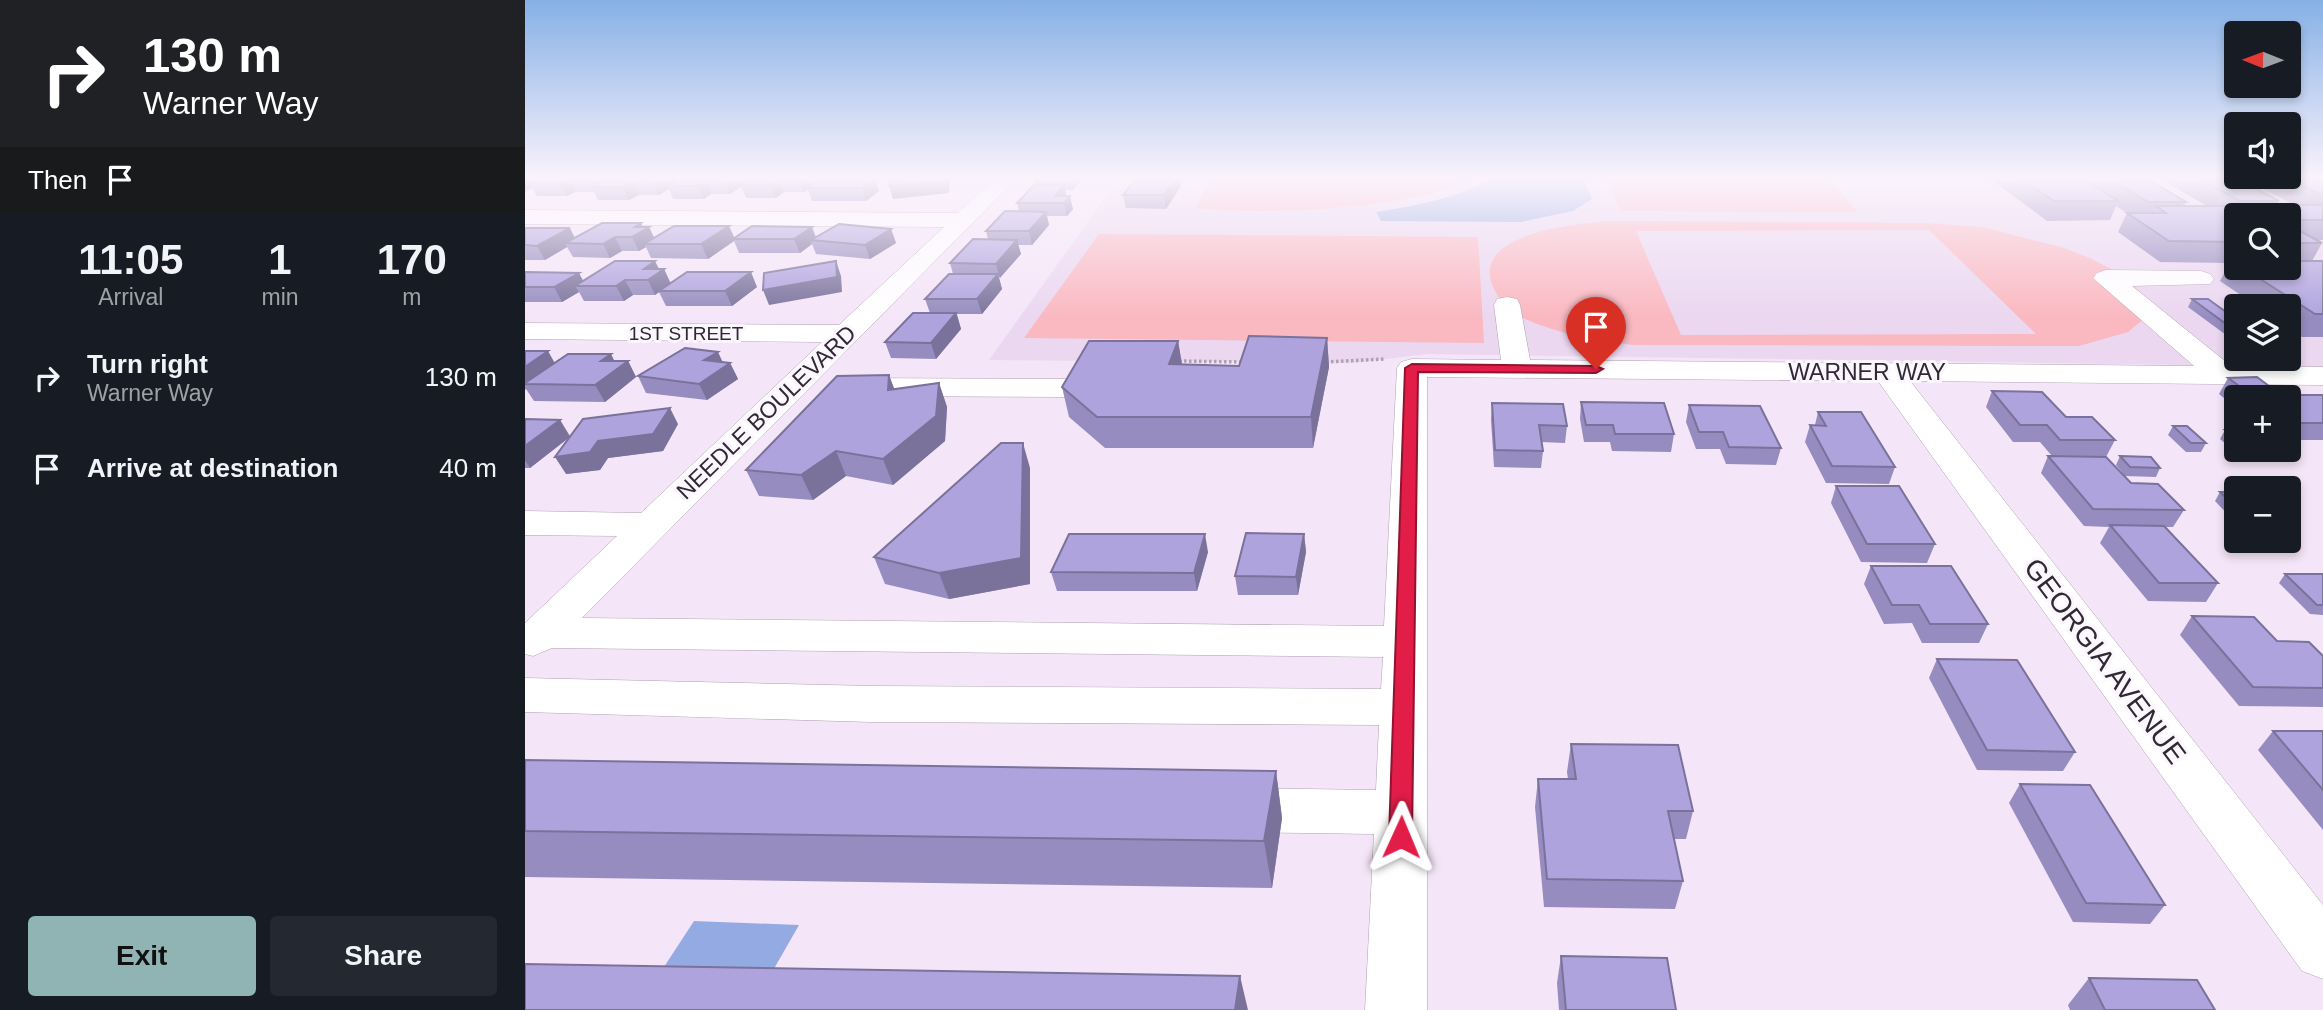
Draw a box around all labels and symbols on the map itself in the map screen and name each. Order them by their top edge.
north arrow [2224,21,2301,98]
pin [1566,297,1626,369]
street label: NEEDLE BOULEVARD [671,320,861,504]
street label: 1ST STREET [629,323,744,344]
street label: WARNER WAY [1788,359,1946,385]
street label: GEORGIA AVENUE [2018,552,2192,770]
position arrow [1364,800,1438,874]

